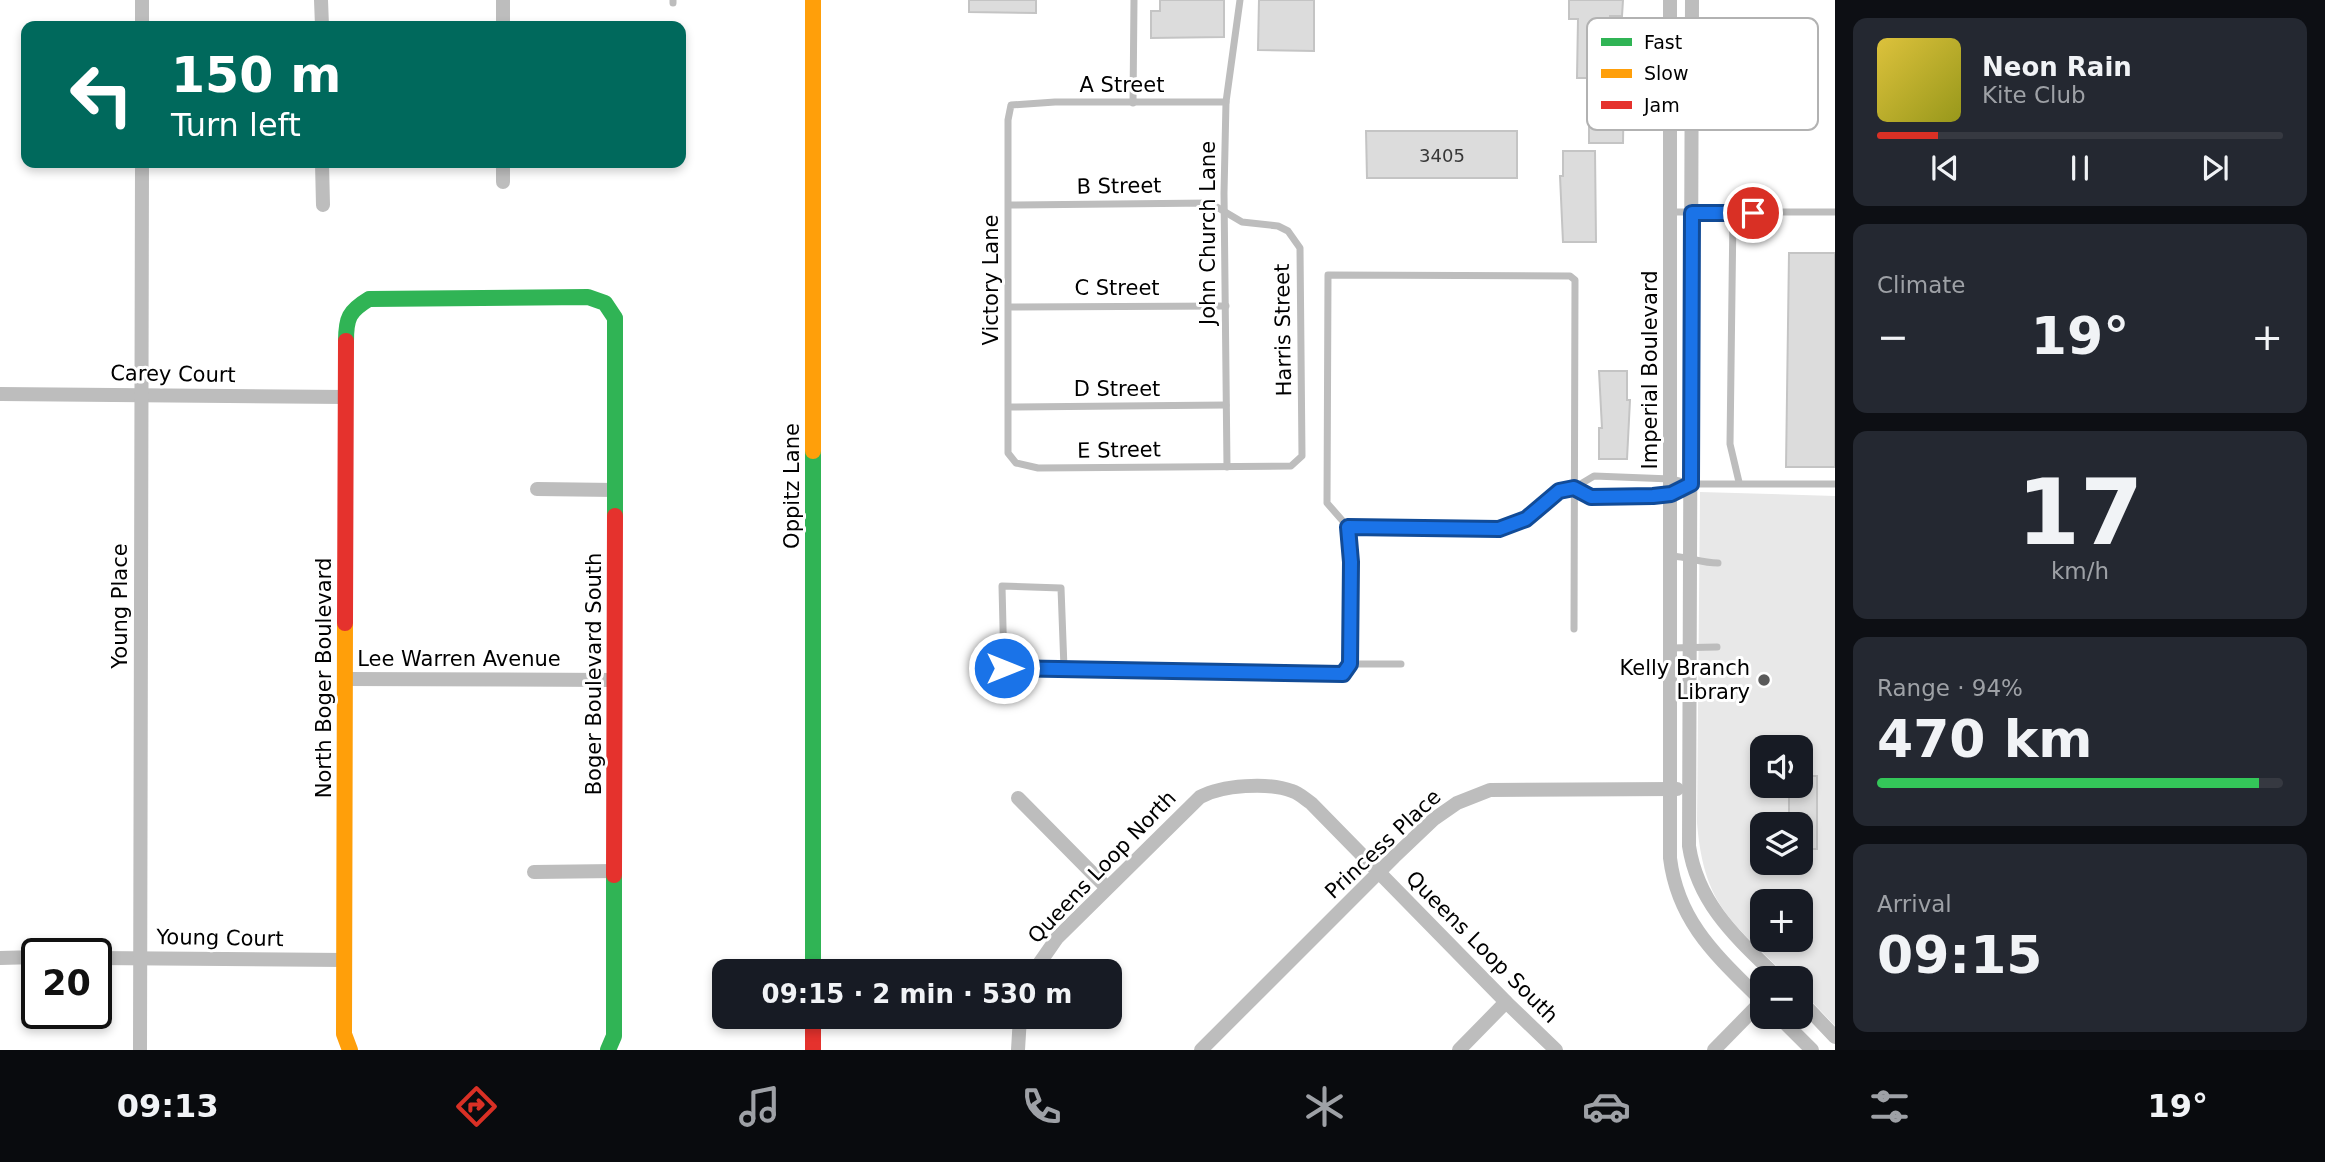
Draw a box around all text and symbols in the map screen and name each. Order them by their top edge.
legend [1587,18,1818,130]
text: Fast [1644,31,1682,53]
text: 150 m [171,47,341,104]
icon: left [56,49,147,140]
text: Neon Rain [1982,52,2132,82]
text: Slow [1644,62,1689,84]
street label: A Street [1080,73,1164,97]
text: Kite Club [1982,82,2086,108]
text: Jam [1643,94,1680,116]
text: Turn left [171,106,301,144]
street label: John Church Lane [1196,141,1220,327]
house number: 3405 [1419,145,1465,166]
icon: previous [1926,149,1964,187]
icon: pause [2061,149,2099,187]
icon: next [2196,149,2234,187]
street label: B Street [1076,173,1162,199]
pin [1723,183,1783,243]
icon: arrive [1734,194,1772,232]
street label: Victory Lane [979,215,1003,345]
street label: Harris Street [1270,263,1296,397]
street label: Imperial Boulevard [1638,271,1662,469]
text: Climate [1877,272,1966,298]
street label: C Street [1074,276,1160,300]
text: 19° [2031,306,2129,366]
text: − [1877,315,1909,359]
text: + [2251,315,2283,359]
street label: Carey Court [110,361,236,387]
street label: D Street [1074,377,1160,401]
street label: Oppitz Lane [780,423,804,549]
street label: E Street [1077,437,1161,463]
text: 17 [2017,460,2143,565]
street label: Young Place [108,543,132,670]
street label: Boger Boulevard South [582,553,606,795]
street label: North Boger Boulevard [312,558,336,798]
text: km/h [2051,558,2109,584]
position arrow [967,631,1041,705]
street label: Lee Warren Avenue [357,647,561,671]
place label: Kelly Branch Library [1620,656,1750,704]
marker: Kelly Branch Library [1756,672,1772,688]
text: Range · 94% [1877,675,2023,701]
text: 470 km [1877,709,2092,769]
map controls [1750,735,1813,1029]
button: sound [1750,735,1813,798]
street label: Princess Place [1320,784,1446,904]
street label: Queens Loop North [1023,786,1181,948]
button: layers [1750,812,1813,875]
street label: Queens Loop South [1401,866,1563,1028]
button: + [1750,889,1813,952]
text: Arrival [1877,891,1952,917]
street label: Young Court [155,925,284,951]
text: 09:15 [1877,925,2043,985]
speed limit sign: 20 [21,938,112,1029]
button: − [1750,966,1813,1029]
text: 09:15 · 2 min · 530 m [762,979,1072,1009]
icon: directions [452,1082,501,1131]
icon: music [735,1082,784,1131]
icon: phone [1017,1082,1066,1131]
icon: climate [1300,1082,1349,1131]
icon: car [1582,1082,1631,1131]
icon: filters [1865,1082,1914,1131]
text: 09:13 [117,1087,219,1125]
text: 19° [2148,1087,2208,1125]

